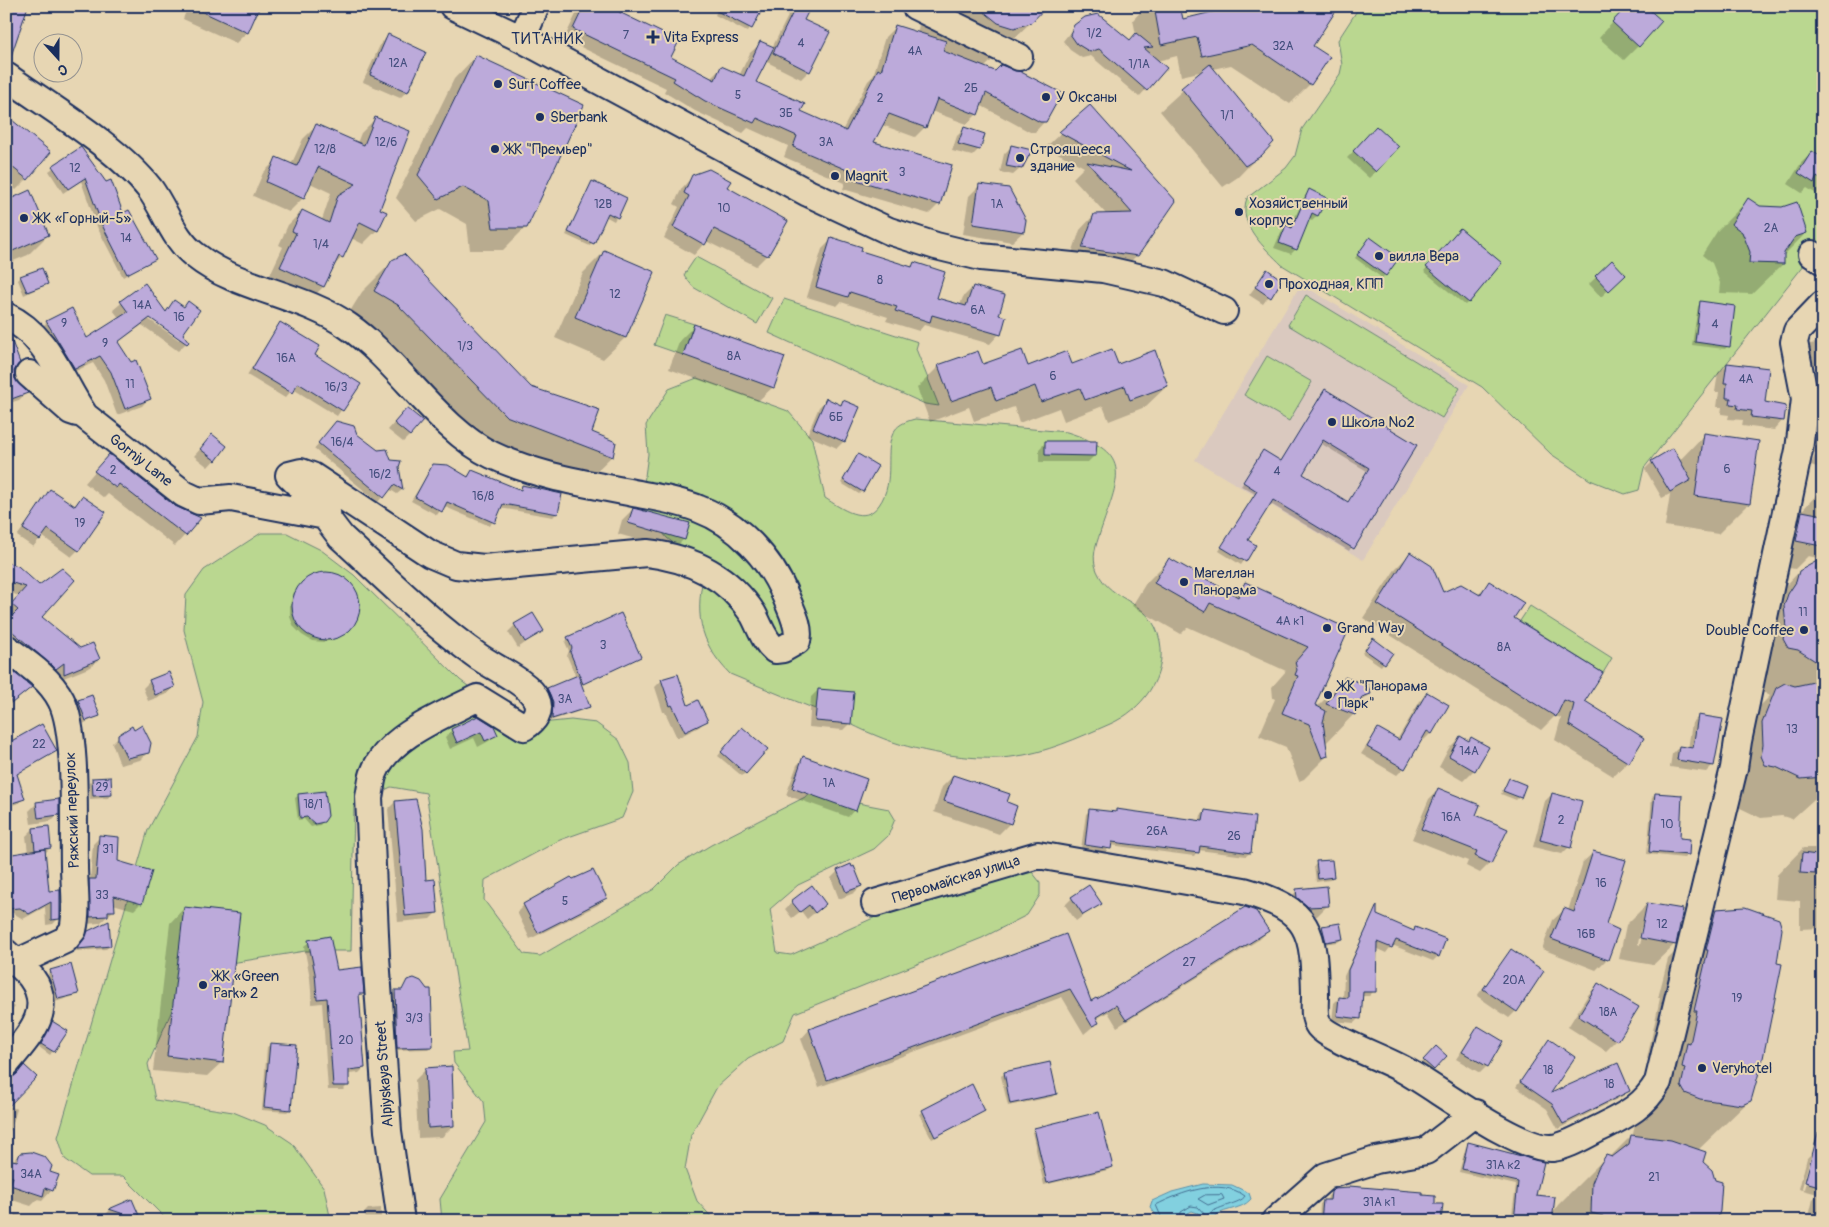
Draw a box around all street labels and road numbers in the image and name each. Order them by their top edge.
street label: Gorniy Lane [105,430,177,491]
street label: Ряжский переулок [61,751,84,868]
street label: Первомайская улица [890,851,1023,908]
street label: Alpiyskaya Street [371,1019,398,1128]

